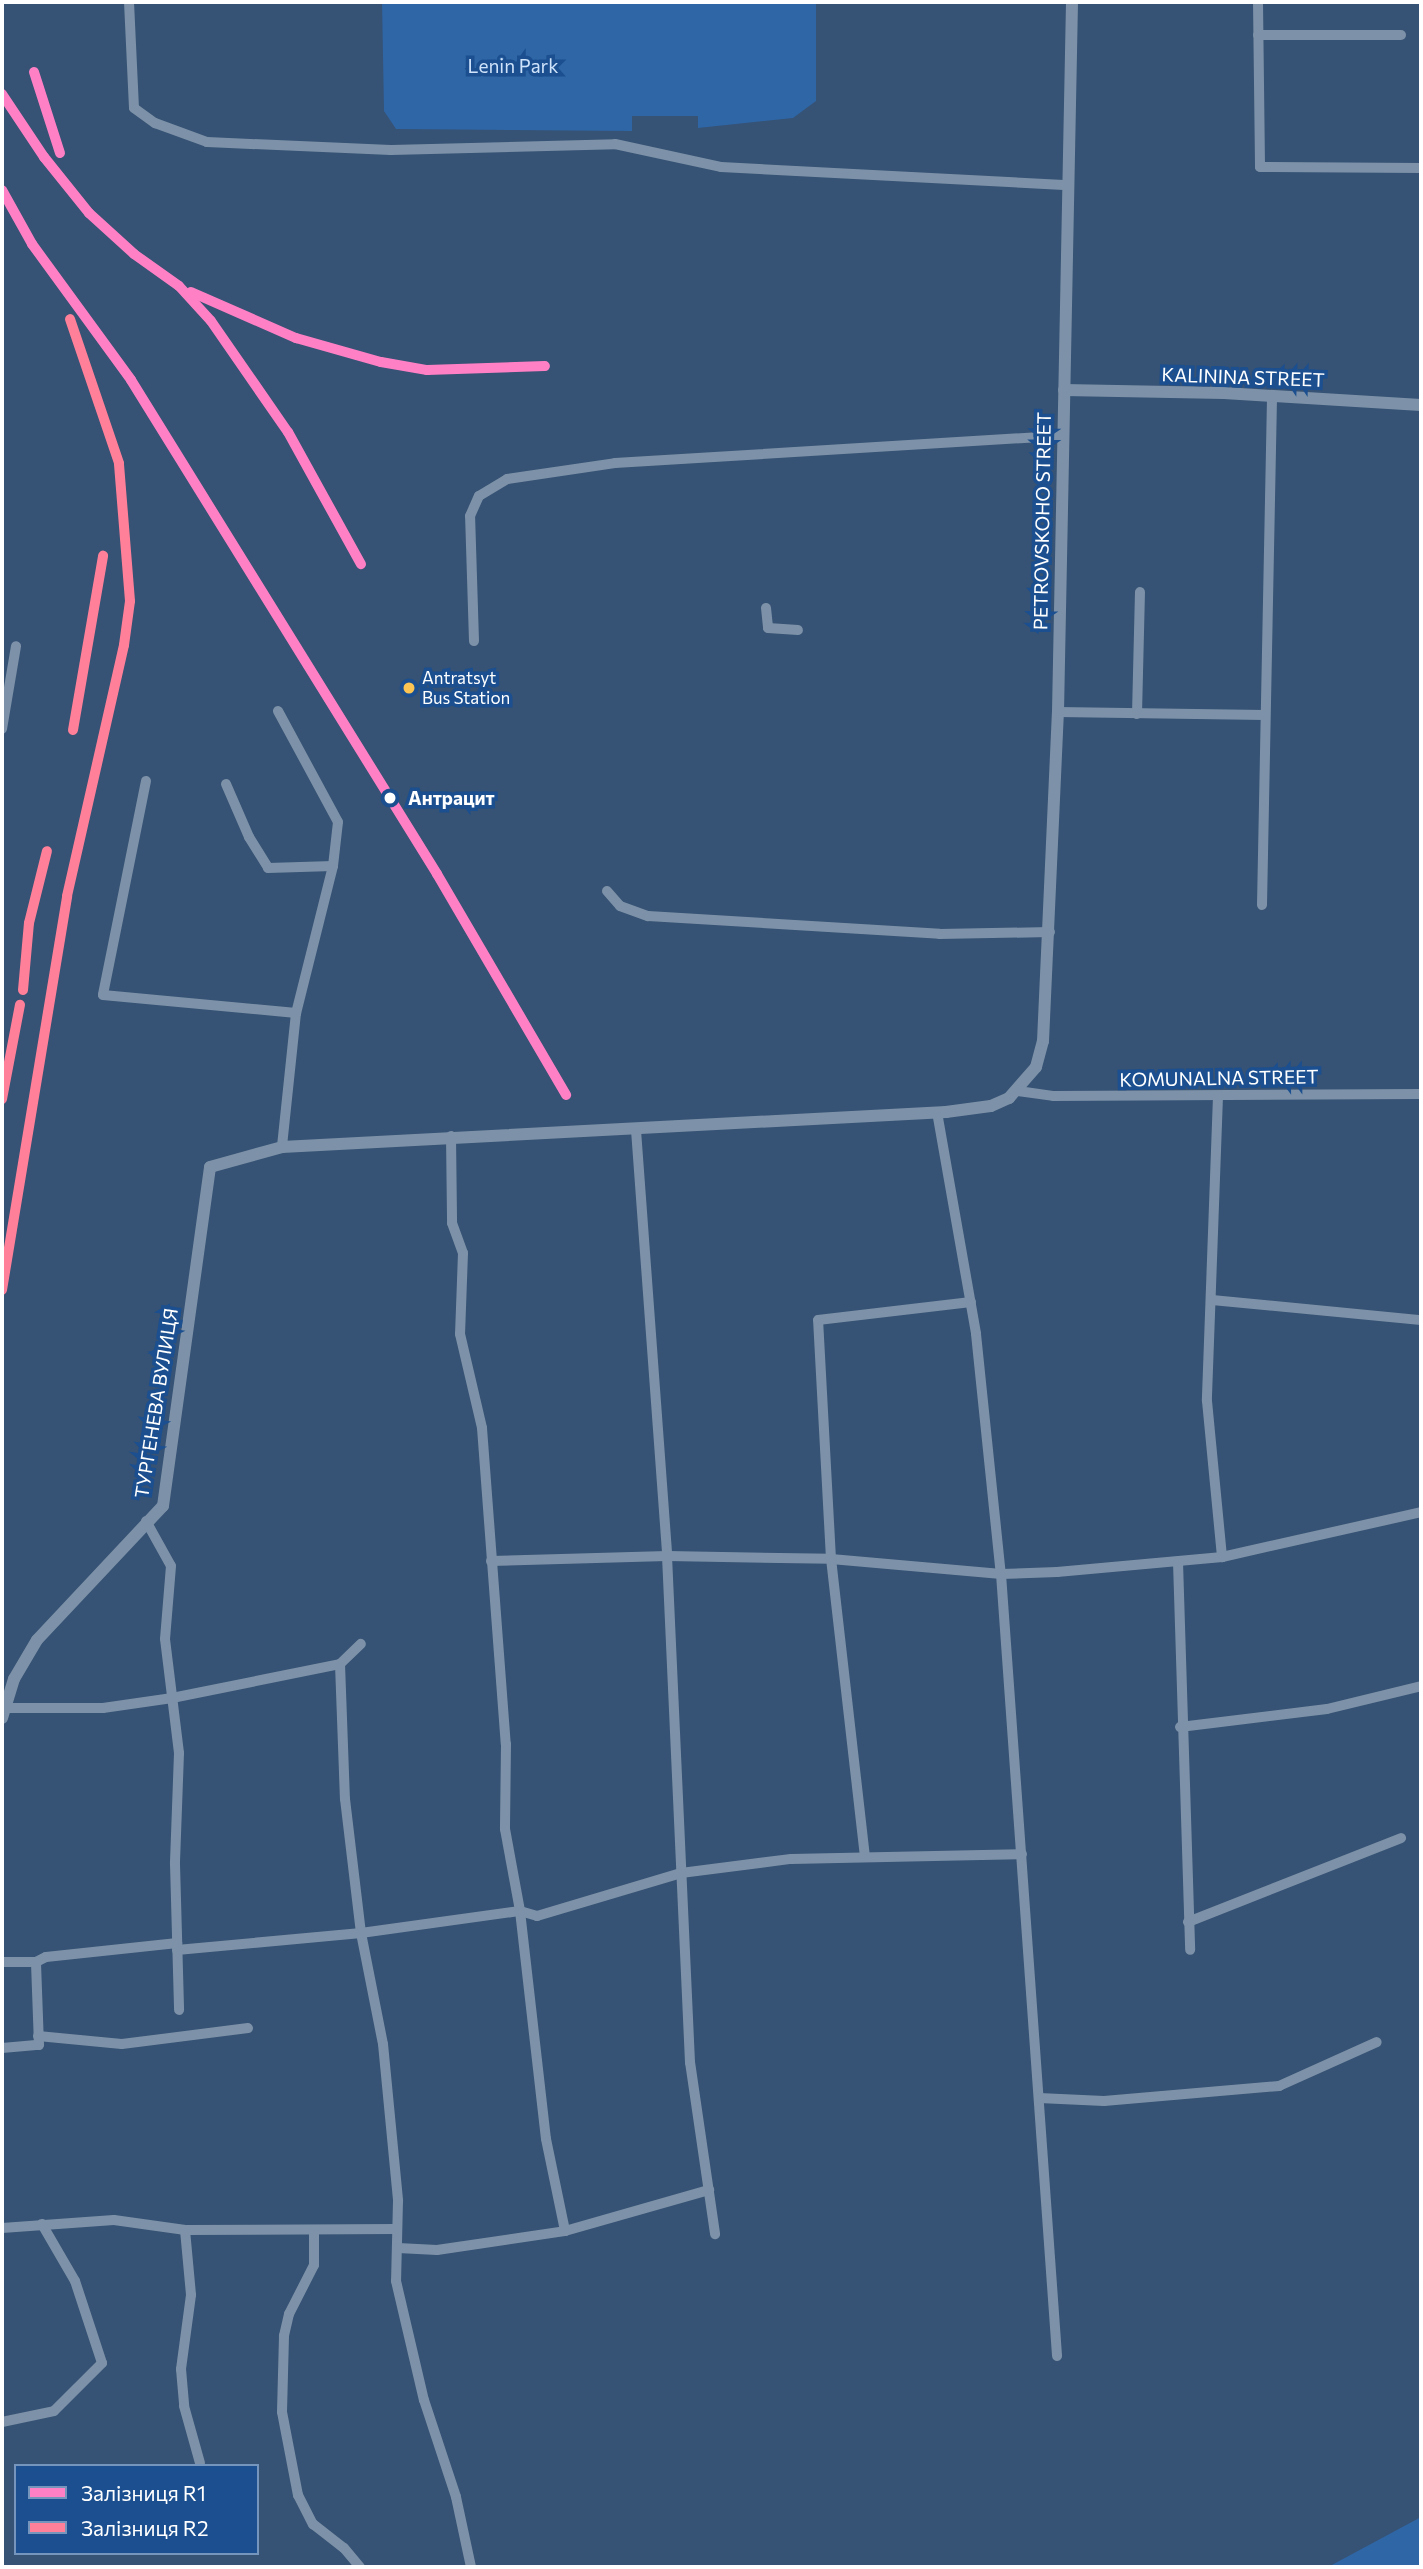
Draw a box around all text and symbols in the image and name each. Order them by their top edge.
park label: Lenin Park [468,55,558,77]
street label: KALININA STREET [1161,363,1325,391]
street label: PETROVSKOHO STREET [1029,412,1055,630]
place label: Antratsyt Bus Station [422,668,510,708]
marker: Antratsyt Bus Station [402,681,416,695]
marker: Антрацит [379,787,401,809]
place label: Антрацит [408,787,495,809]
street label: KOMUNALNA STREET [1119,1065,1319,1091]
street label: ТУРГЕНЕВА ВУЛИЦЯ [130,1306,182,1500]
legend [14,2464,259,2555]
text: Залізниця R1 [81,2480,206,2505]
text: Залізниця R2 [81,2515,209,2540]

